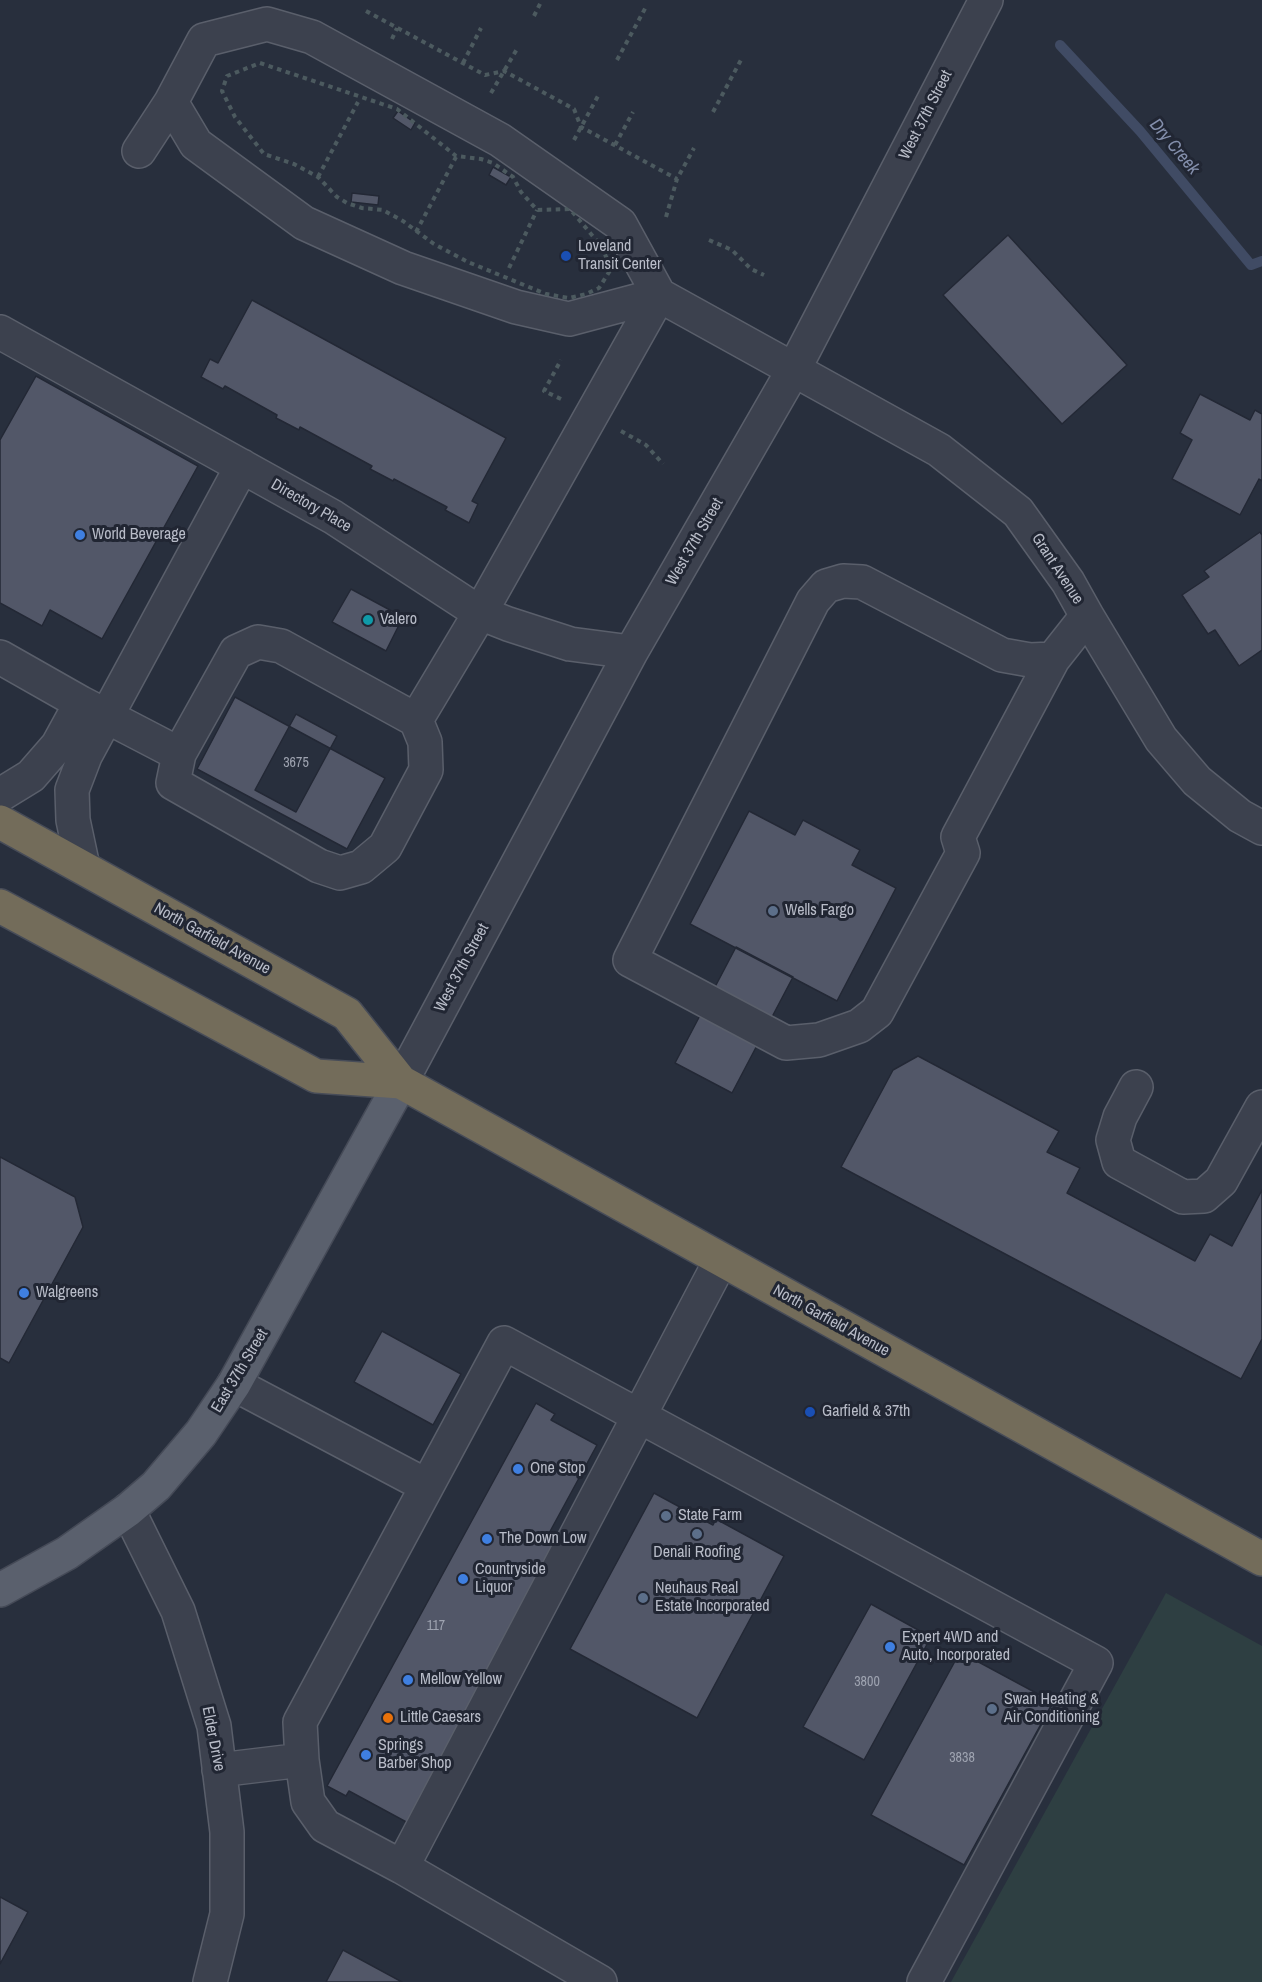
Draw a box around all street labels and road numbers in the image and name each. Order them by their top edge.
street label: West 37th Street [895,67,957,163]
street label: Directory Place [267,475,355,537]
street label: West 37th Street [662,495,728,589]
street label: Grant Avenue [1027,530,1087,608]
street label: North Garfield Avenue [150,899,274,979]
street label: West 37th Street [431,920,493,1016]
street label: North Garfield Avenue [769,1281,893,1361]
street label: East 37th Street [208,1326,272,1416]
street label: Elder Drive [197,1705,229,1773]

